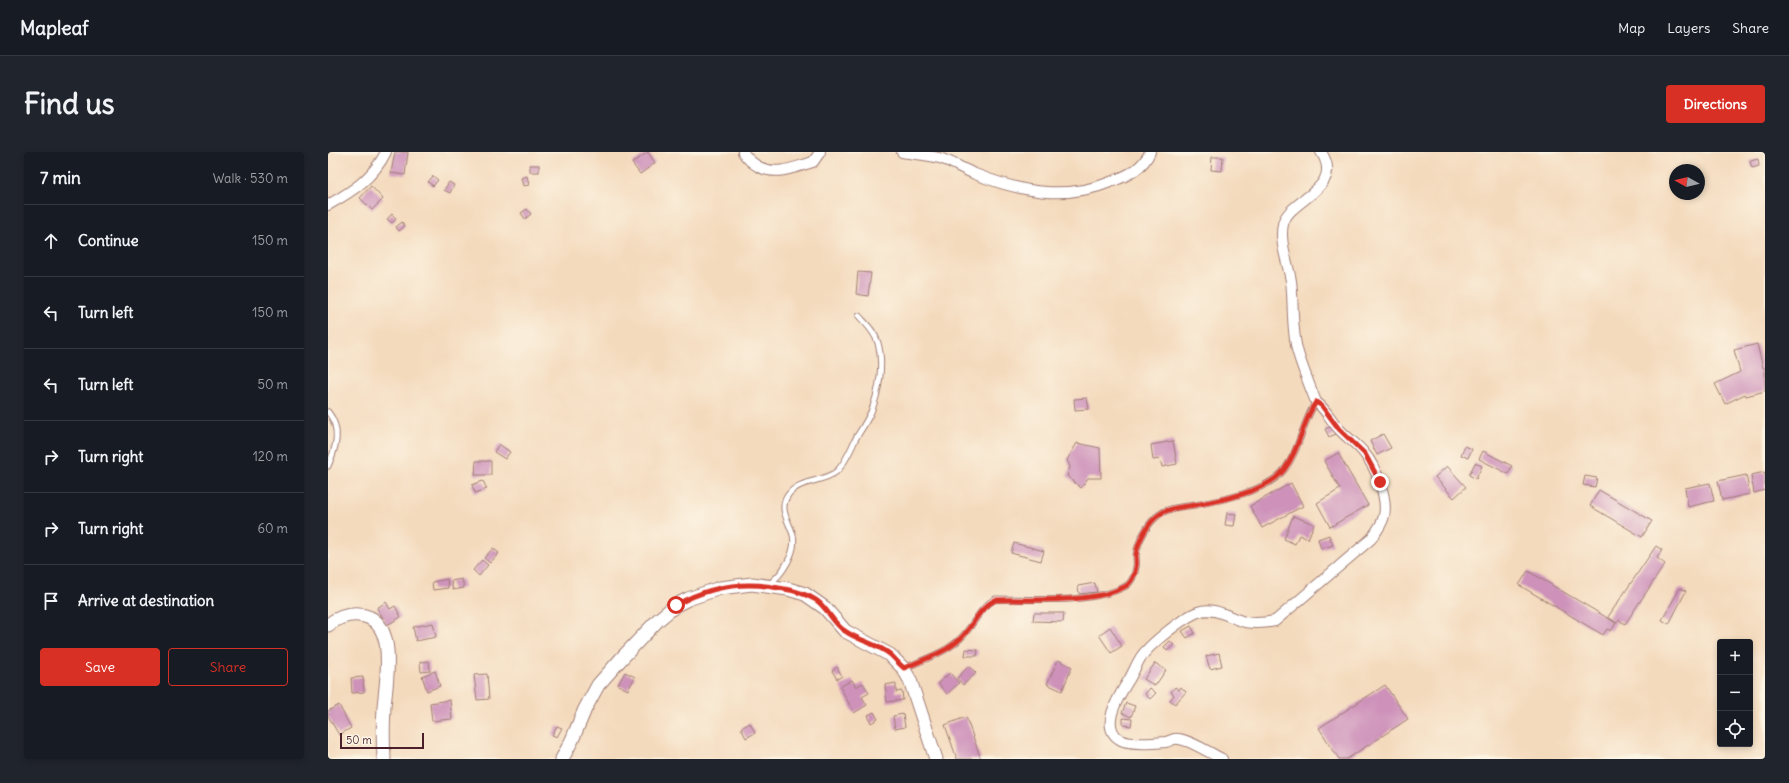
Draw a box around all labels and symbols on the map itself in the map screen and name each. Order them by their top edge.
north arrow [1669,164,1705,200]
route end [1371,473,1389,491]
route start [667,596,685,614]
scale bar [340,731,424,750]

